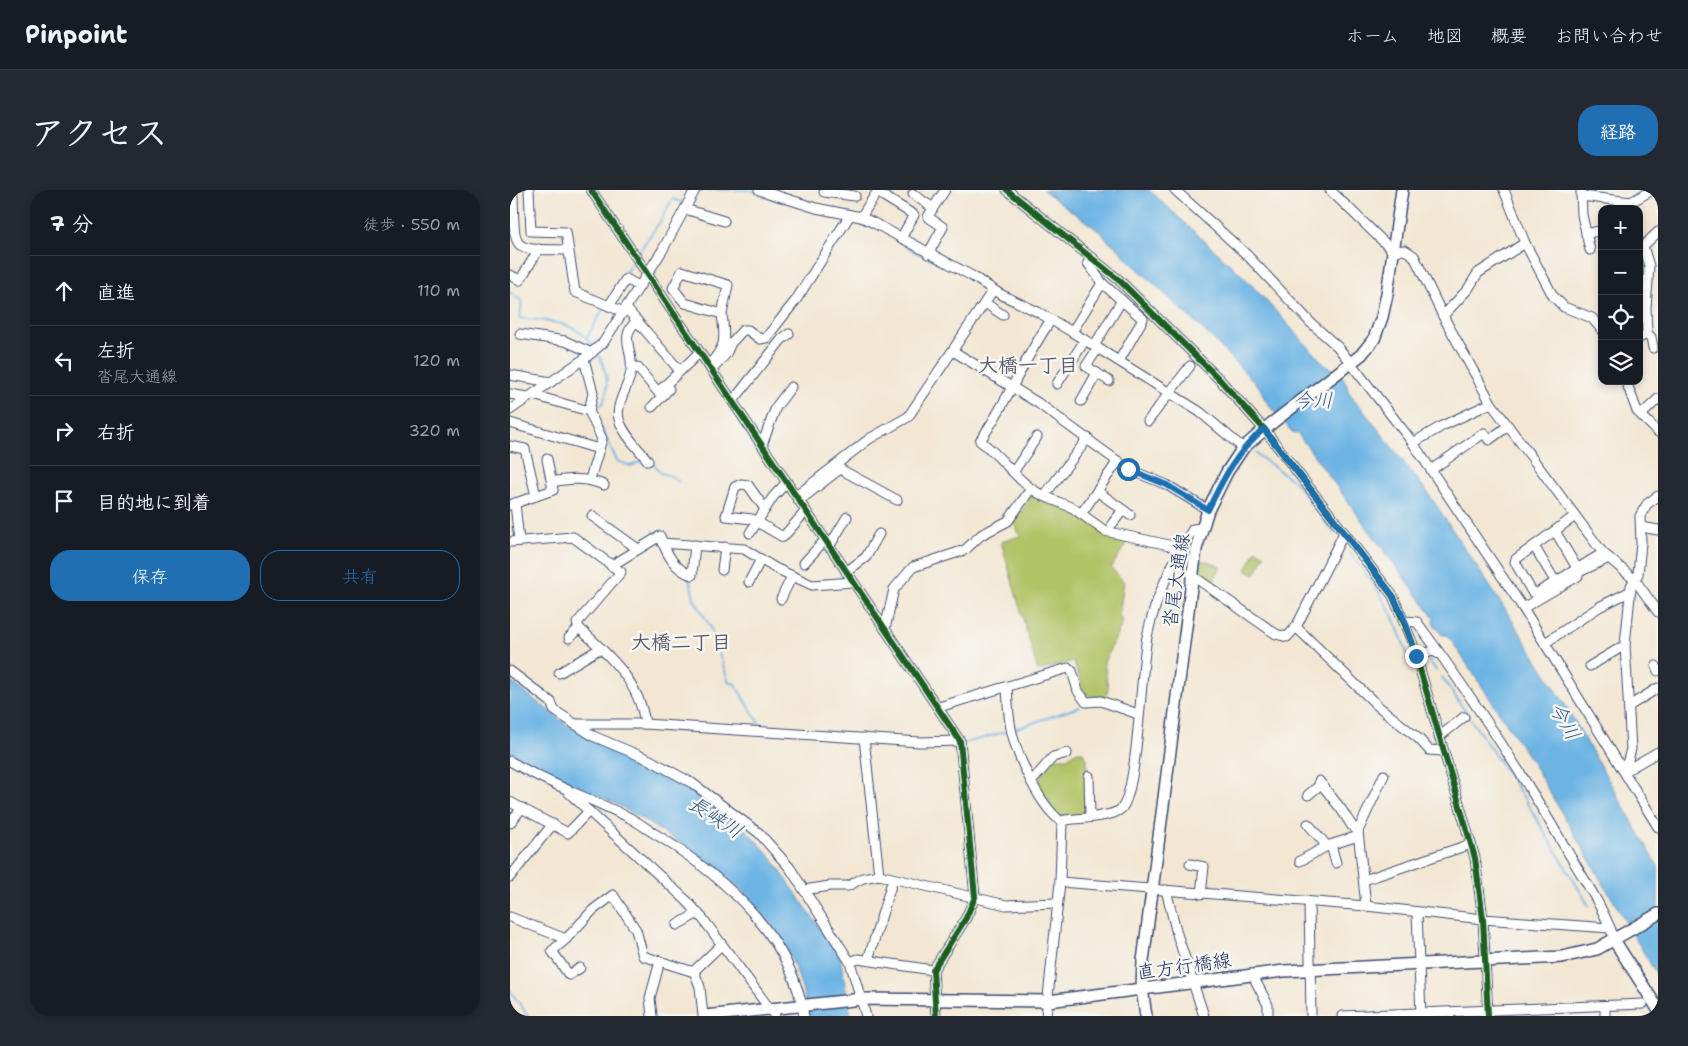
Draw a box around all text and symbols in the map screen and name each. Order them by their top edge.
text: Pinpoint [25,19,127,51]
text: ホーム [1346,24,1399,48]
text: 地図 [1427,24,1463,48]
text: 概要 [1491,24,1527,48]
text: お問い合わせ [1555,24,1663,48]
button: 経路 [1578,105,1658,156]
text: アクセス [30,109,168,156]
map controls [1598,205,1643,385]
button: + [1598,205,1643,250]
text: 7 分 [50,210,93,238]
text: 徒歩 · 550 m [363,214,460,235]
button: − [1598,250,1643,295]
icon: ahead [50,277,78,305]
text: 直進 [97,280,135,305]
text: 110 m [417,280,460,301]
button: locate [1598,295,1643,340]
text: 左折 [97,338,135,363]
button: layers [1598,340,1643,385]
icon: left [50,347,78,375]
text: 120 m [413,350,460,371]
district label: 大橋一丁目 [978,352,1078,378]
text: 沓尾大通線 [97,366,177,387]
water label: 今川 [1293,387,1333,413]
icon: right [50,417,78,445]
text: 右折 [97,420,135,445]
text: 320 m [409,420,460,441]
route start [1117,458,1140,481]
icon: arrive [50,487,78,515]
text: 目的地に到着 [97,490,211,515]
street label: 沓尾大通線 [1157,531,1195,629]
button: 保存 [50,550,250,601]
button: 共有 [260,550,460,601]
district label: 大橋二丁目 [631,629,731,655]
route end [1405,645,1428,668]
water label: 今川 [1544,697,1586,745]
water label: 長峡川 [684,790,748,844]
street label: 直方行橋線 [1135,947,1233,985]

